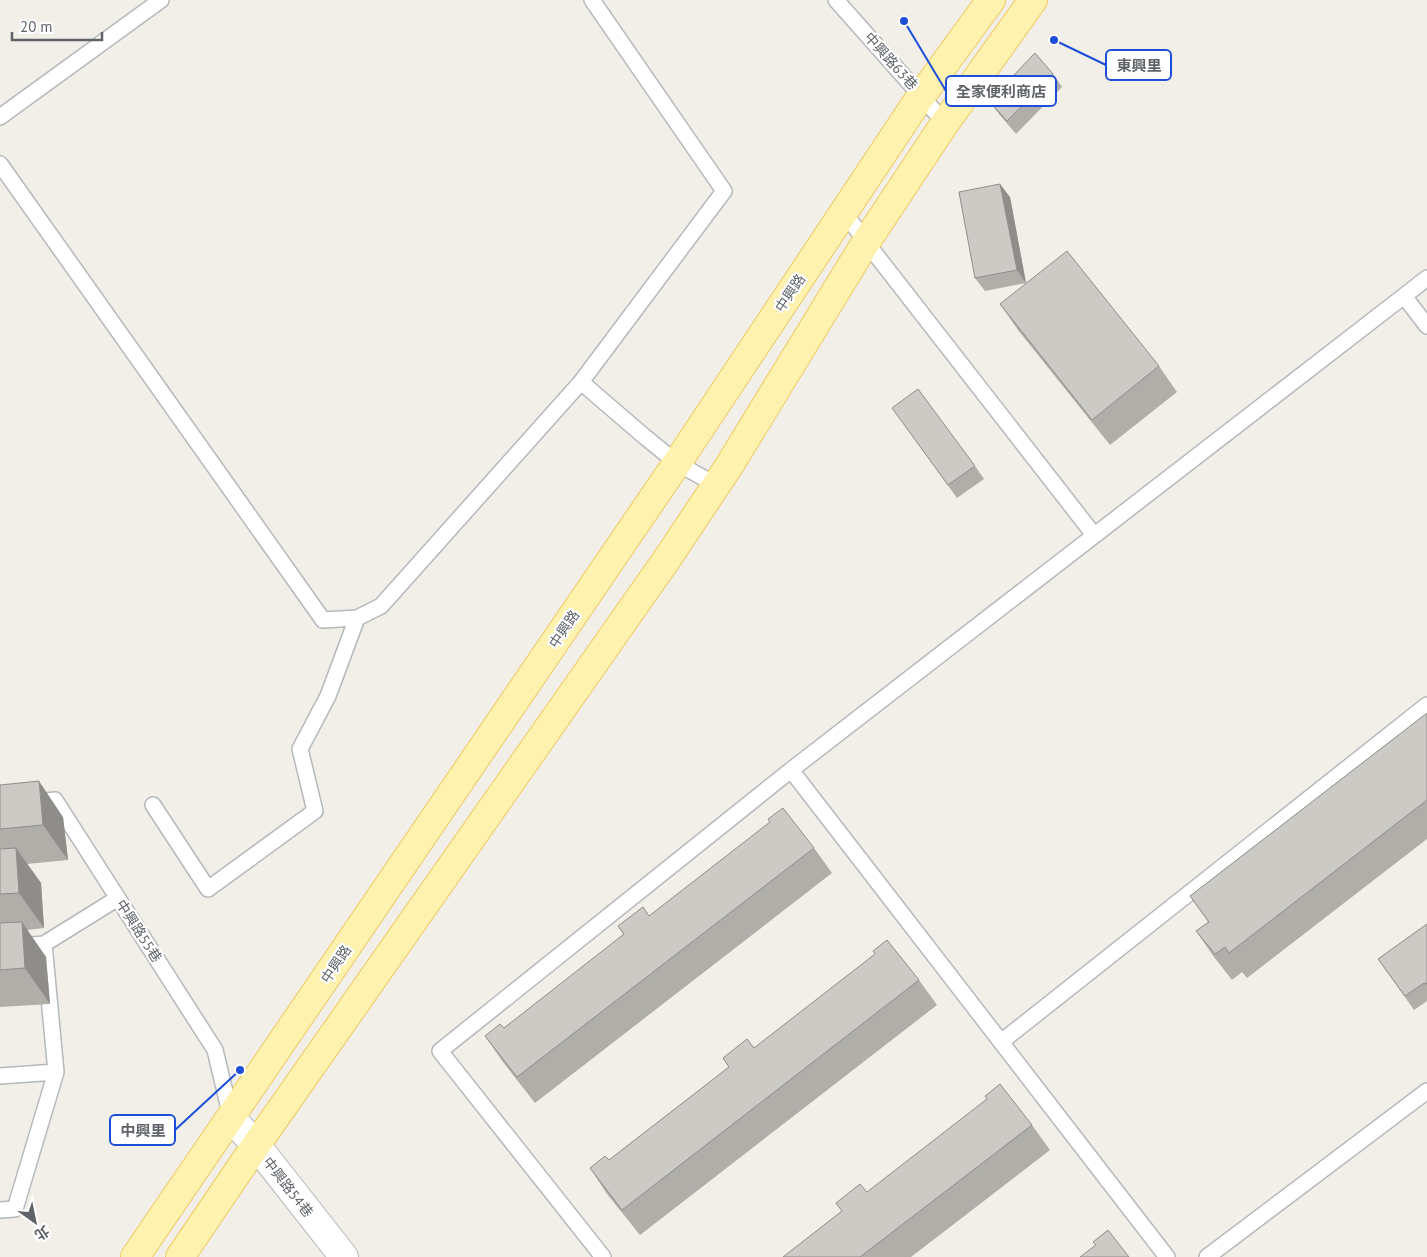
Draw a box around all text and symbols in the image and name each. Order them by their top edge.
scale bar [12,10,102,42]
text: 20 m [20,17,53,36]
street label: 中興路63巷 [860,28,922,94]
callout: 東興里 [1106,50,1171,80]
text: 東興里 [1116,56,1162,75]
callout: 全家便利商店 [946,76,1056,106]
text: 全家便利商店 [956,82,1046,101]
street label: 中興路 [771,271,809,315]
street label: 中興路 [545,607,583,651]
street label: 中興路55巷 [112,896,166,966]
street label: 中興路 [317,942,355,986]
callout: 中興里 [110,1115,175,1145]
text: 中興里 [120,1121,166,1140]
street label: 中興路54巷 [259,1153,317,1221]
north arrow [10,1197,60,1247]
text: 北 [31,1222,53,1244]

